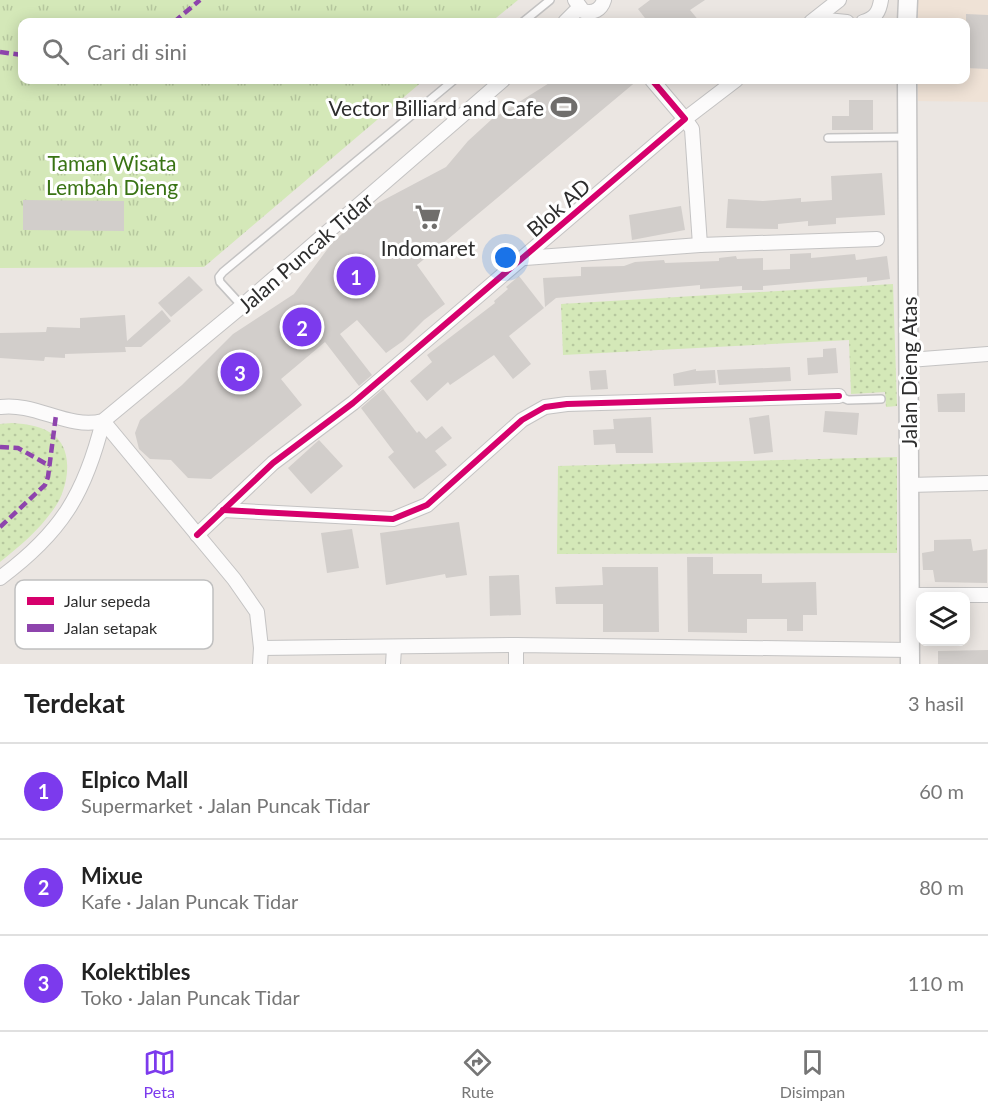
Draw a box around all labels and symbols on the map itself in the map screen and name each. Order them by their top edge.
sports icon: Vector Billiard and Cafe [549,92,579,122]
place label: Vector Billiard and Cafe [328,95,544,120]
park label: Taman Wisata Lembah Dieng [46,150,178,199]
street label: Blok AD [521,173,595,241]
street label: Jalan Puncak Tidar [232,186,378,317]
supermarket icon: Indomaret [413,202,443,232]
place label: Indomaret [381,235,476,260]
your location [491,243,520,272]
pin: 1 [336,254,376,298]
street label: Jalan Dieng Atas [896,296,921,448]
pin: 2 [282,304,322,350]
pin: 3 [220,350,260,394]
legend [15,580,213,649]
text: Jalur sepeda [64,591,150,610]
text: Jalan setapak [64,618,158,637]

